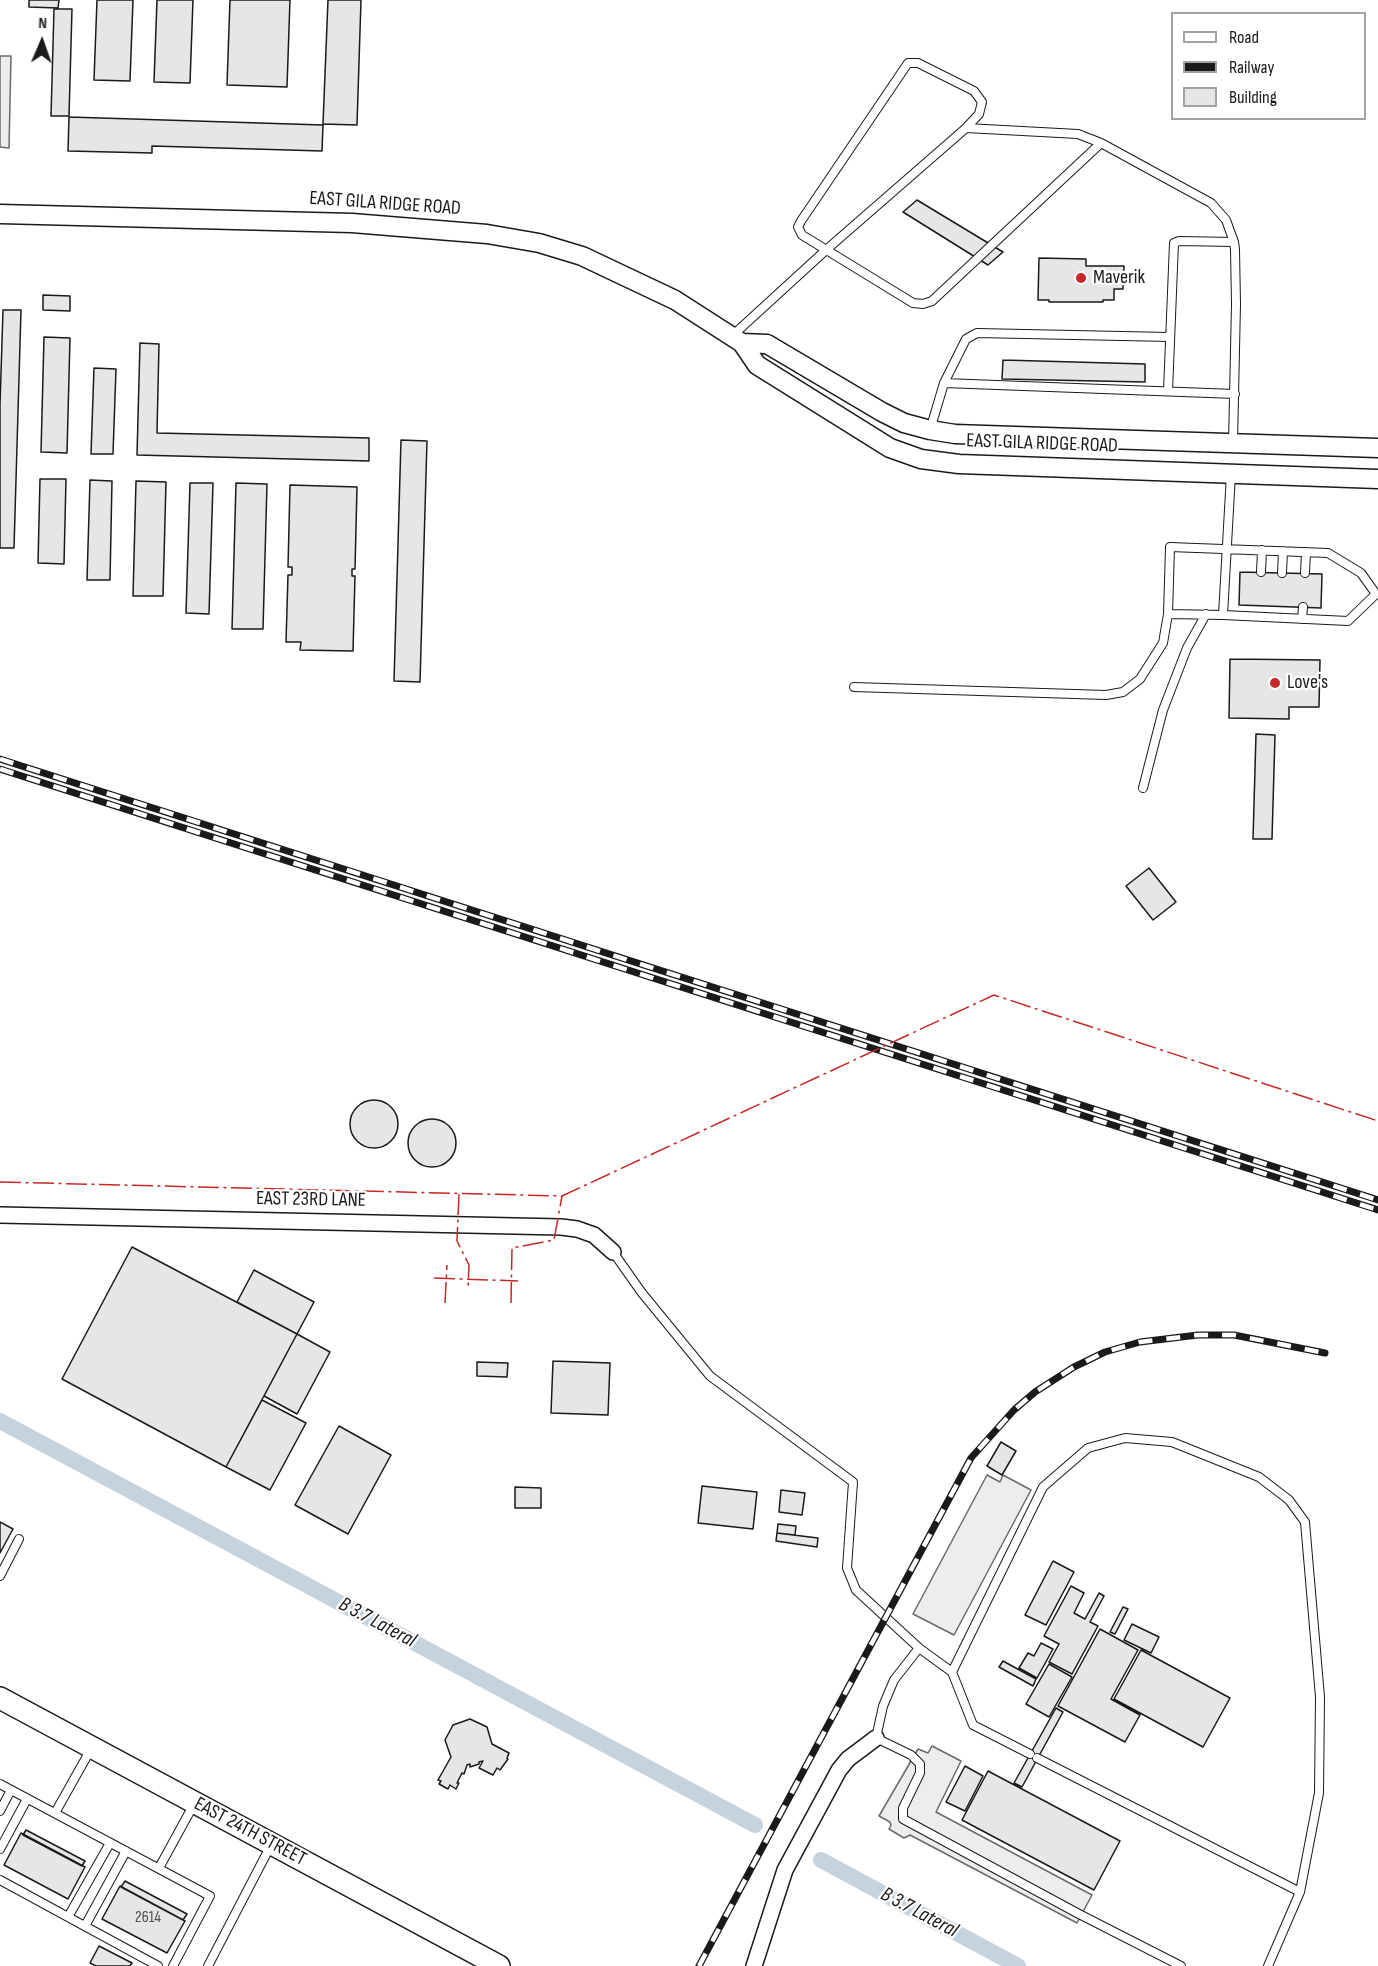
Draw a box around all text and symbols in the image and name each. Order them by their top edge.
north arrow [12,12,72,72]
legend [1171,12,1366,120]
text: N [38,14,47,33]
text: Road [1229,27,1259,48]
text: Railway [1229,57,1274,78]
text: Building [1229,87,1277,108]
street label: EAST GILA RIDGE ROAD [309,187,461,221]
place label: Maverik [1093,266,1145,290]
marker: Maverik [1074,271,1088,285]
street label: EAST GILA RIDGE ROAD [966,429,1118,459]
place label: Love's [1287,671,1328,695]
marker: Love's [1268,676,1282,690]
street label: EAST 23RD LANE [256,1187,366,1213]
water label: B 3.7 Lateral [334,1592,420,1654]
street label: EAST 24TH STREET [190,1792,310,1872]
water label: B 3.7 Lateral [876,1882,962,1944]
house number: 2614 [135,1908,161,1928]

